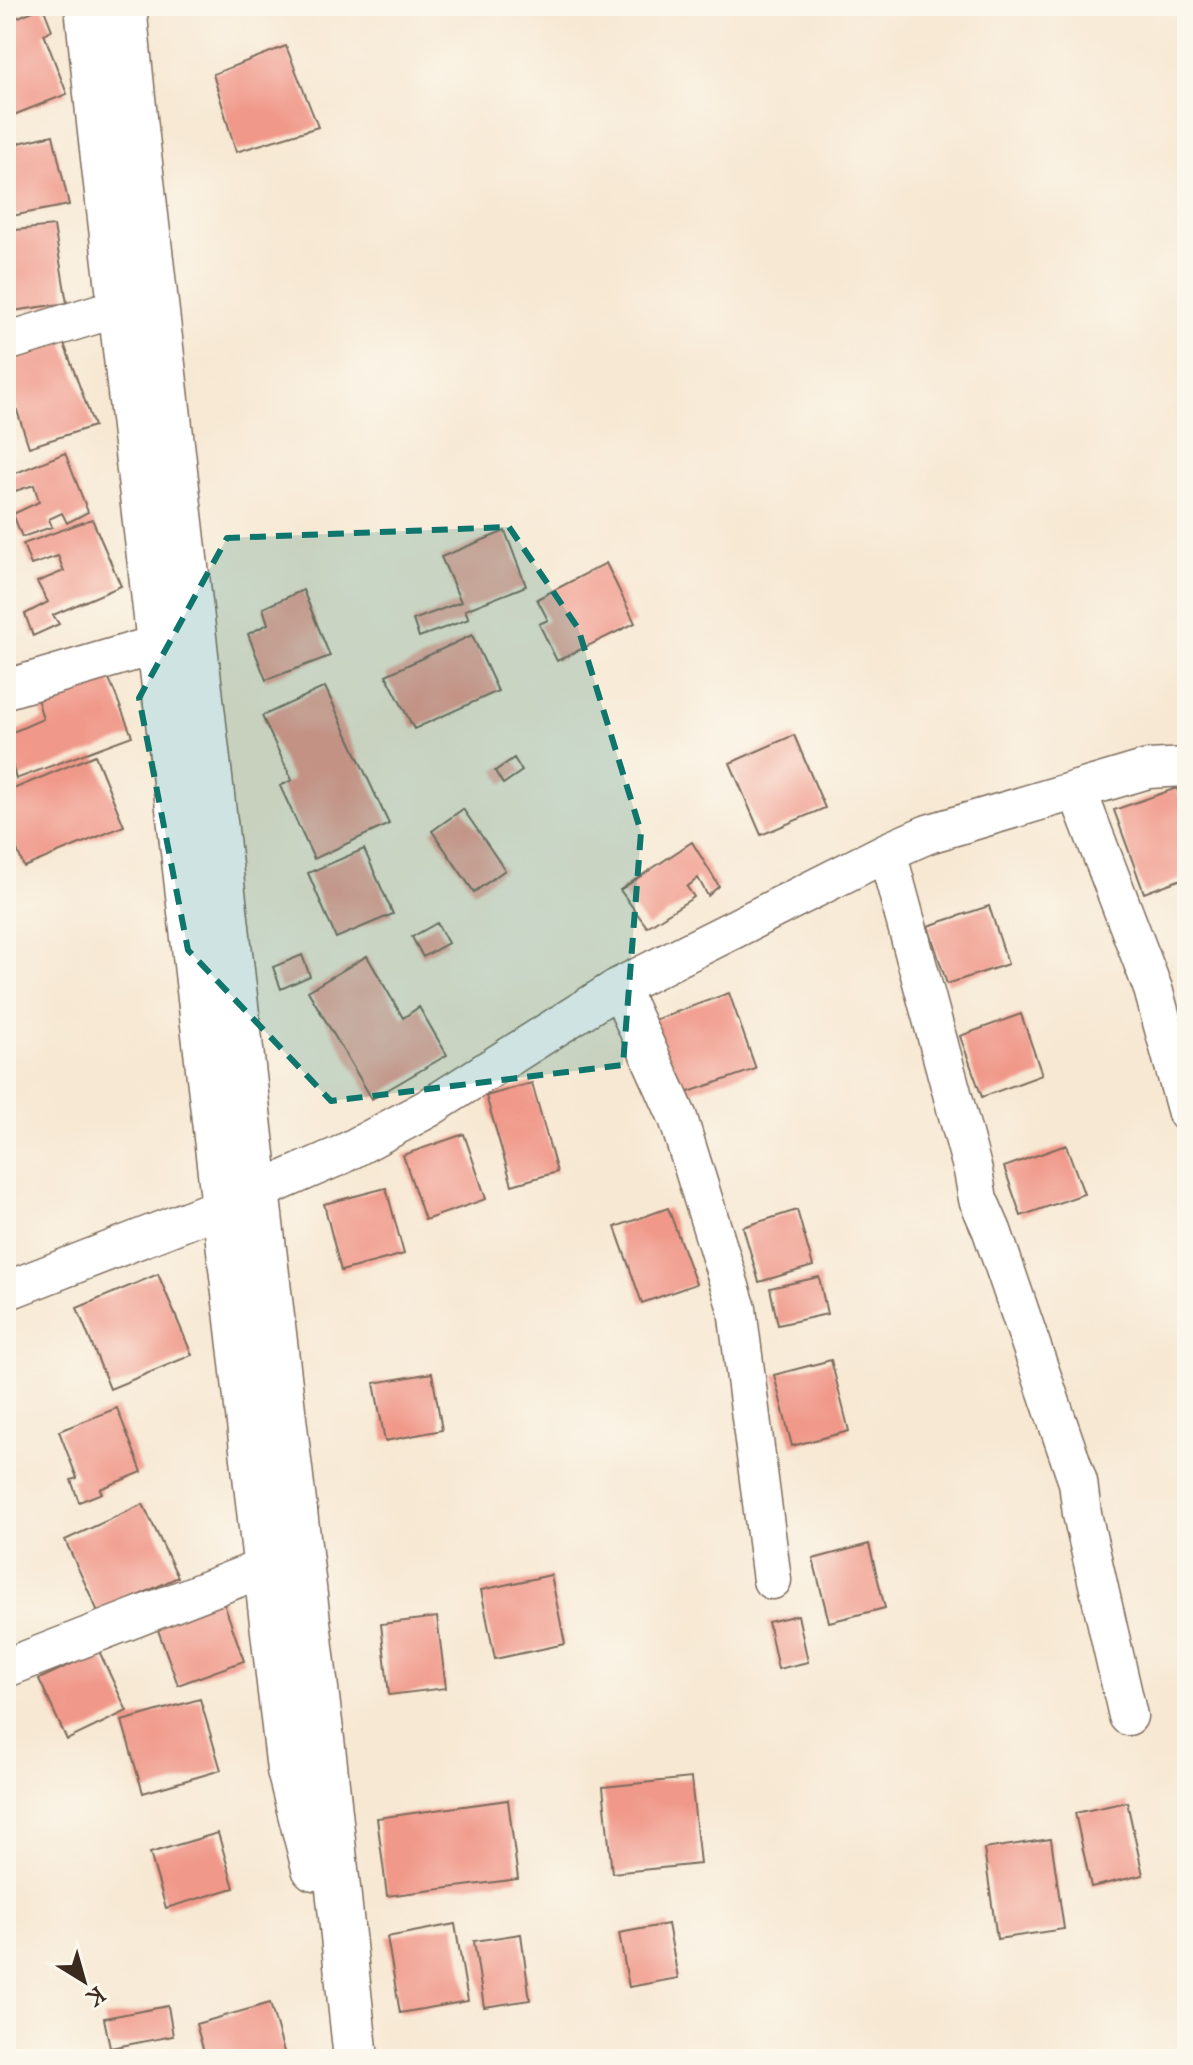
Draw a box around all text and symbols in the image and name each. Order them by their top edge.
north arrow [44,1941,124,2021]
text: K [78,1977,110,2012]

